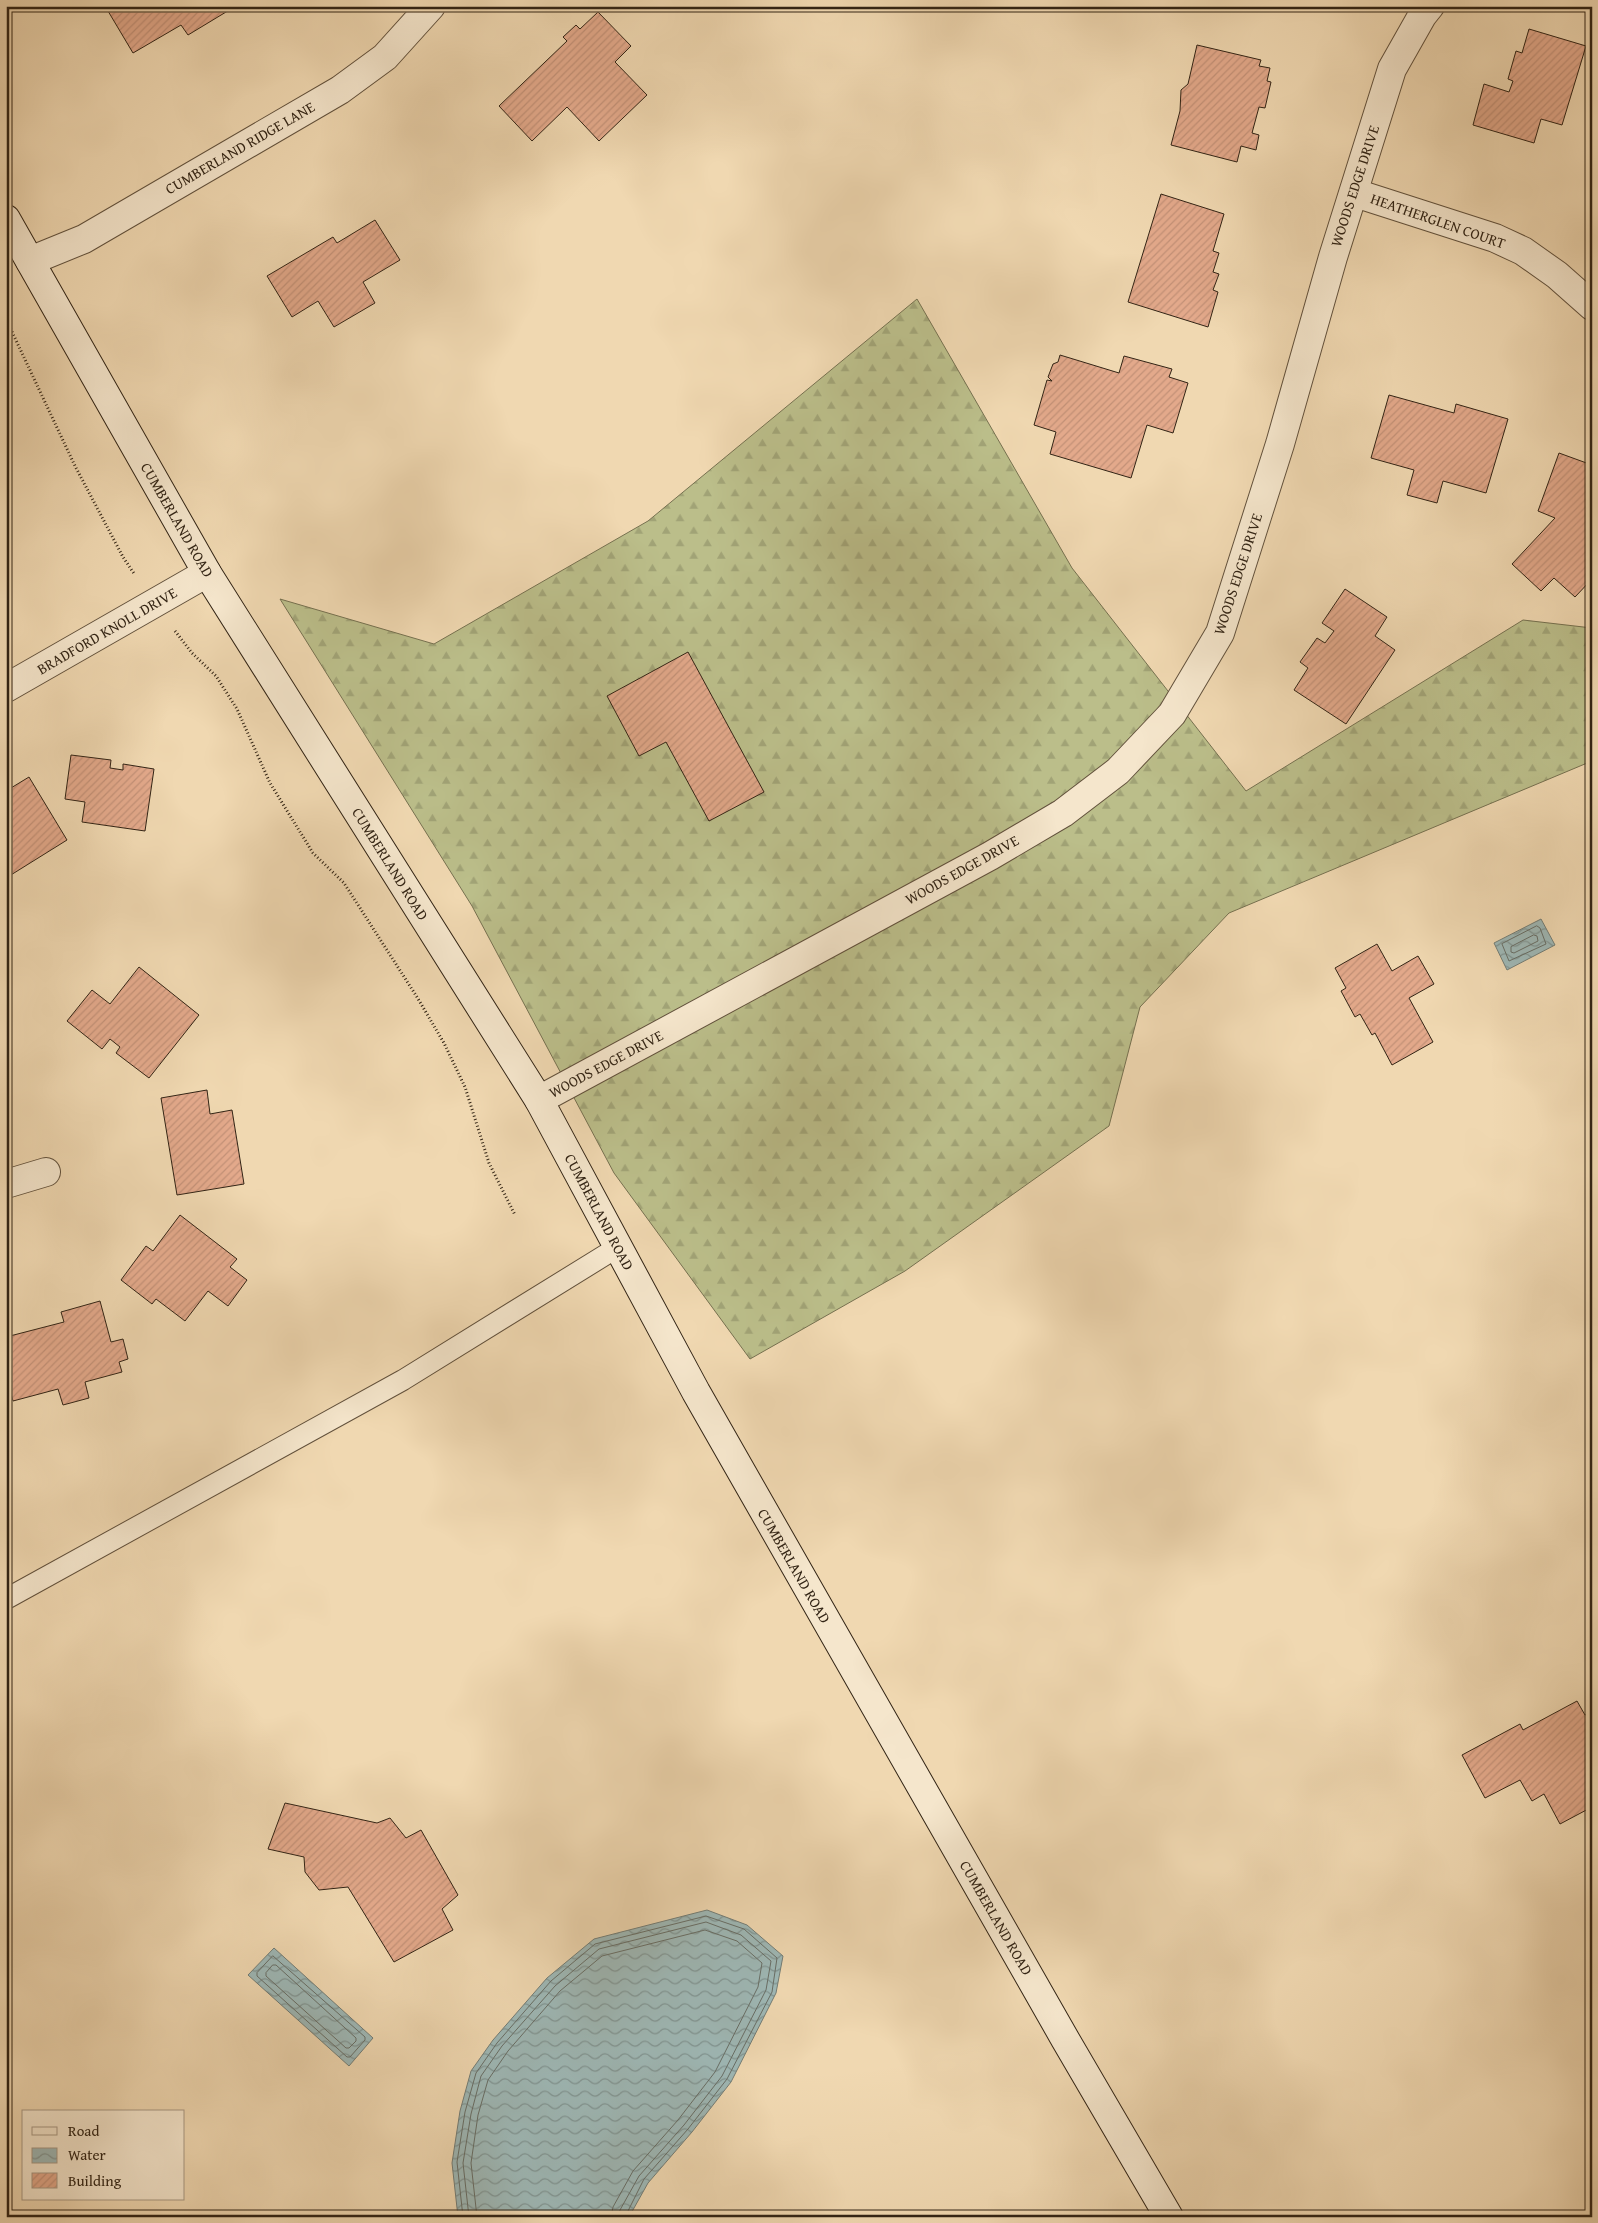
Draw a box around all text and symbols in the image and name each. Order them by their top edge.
street label: CUMBERLAND RIDGE LANE [161,96,319,199]
street label: WOODS EDGE DRIVE [1325,122,1384,249]
street label: HEATHERGLEN COURT [1368,188,1509,254]
street label: CUMBERLAND ROAD [136,459,219,581]
street label: WOODS EDGE DRIVE [1208,510,1267,637]
street label: BRADFORD KNOLL DRIVE [33,582,181,679]
street label: CUMBERLAND ROAD [347,803,434,924]
street label: WOODS EDGE DRIVE [901,829,1023,909]
street label: WOODS EDGE DRIVE [545,1024,667,1103]
street label: CUMBERLAND ROAD [560,1150,639,1274]
street label: CUMBERLAND ROAD [753,1505,836,1627]
street label: CUMBERLAND ROAD [955,1857,1038,1979]
legend [22,2110,185,2200]
text: Road [68,2120,99,2141]
text: Water [68,2144,106,2165]
text: Building [68,2170,122,2191]

